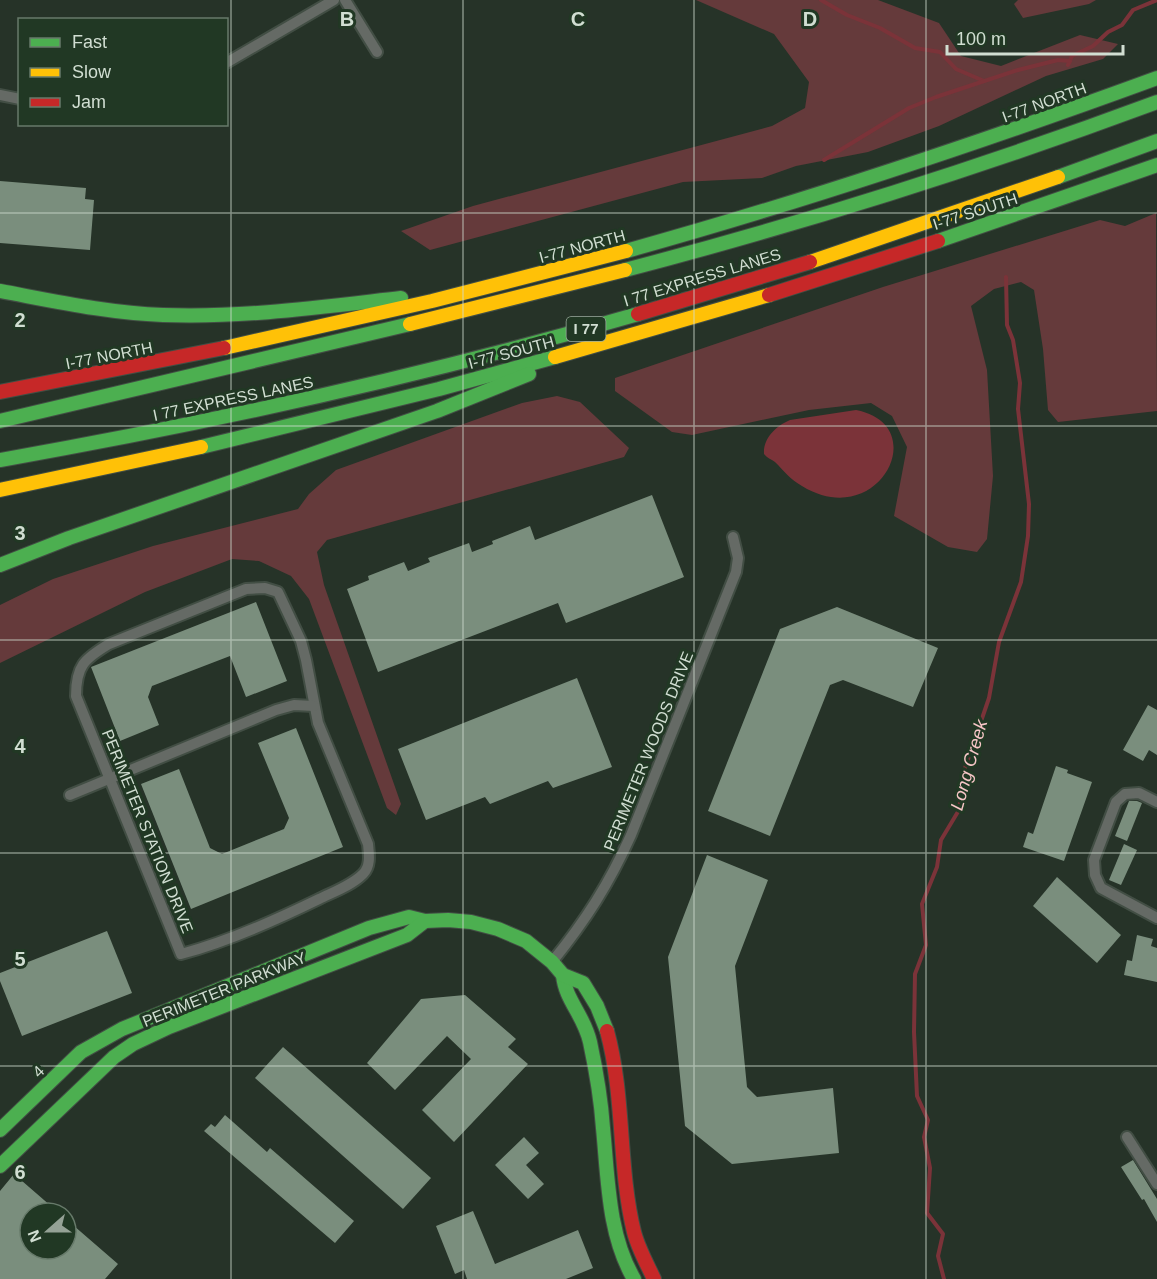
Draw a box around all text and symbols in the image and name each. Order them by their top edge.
text: B [340,8,354,30]
text: C [571,8,585,30]
text: D [803,8,817,30]
legend [18,18,228,126]
scale bar [947,18,1122,56]
text: 100 m [956,29,1006,49]
text: Fast [72,32,107,52]
text: Slow [72,62,112,82]
street label: I-77 NORTH [1000,79,1089,126]
text: Jam [72,92,106,112]
street label: I-77 SOUTH [931,190,1020,233]
street label: I-77 NORTH [537,227,627,266]
street label: I 77 EXPRESS LANES [621,245,783,310]
text: 2 [14,309,26,331]
road number: I 77 [566,317,606,341]
street label: I-77 SOUTH [466,333,556,372]
street label: I-77 NORTH [64,339,154,372]
street label: I 77 EXPRESS LANES [151,373,315,424]
text: 3 [14,522,26,544]
street label: PERIMETER WOODS DRIVE [601,649,696,853]
water label: Long Creek [947,717,992,812]
street label: PERIMETER STATION DRIVE [99,727,196,935]
text: 4 [14,735,26,757]
text: 5 [14,948,26,970]
street label: PERIMETER PARKWAY [140,949,309,1030]
street label: 4 [29,1062,48,1081]
text: 6 [14,1161,26,1183]
north arrow [18,1201,78,1261]
text: N [24,1228,44,1245]

